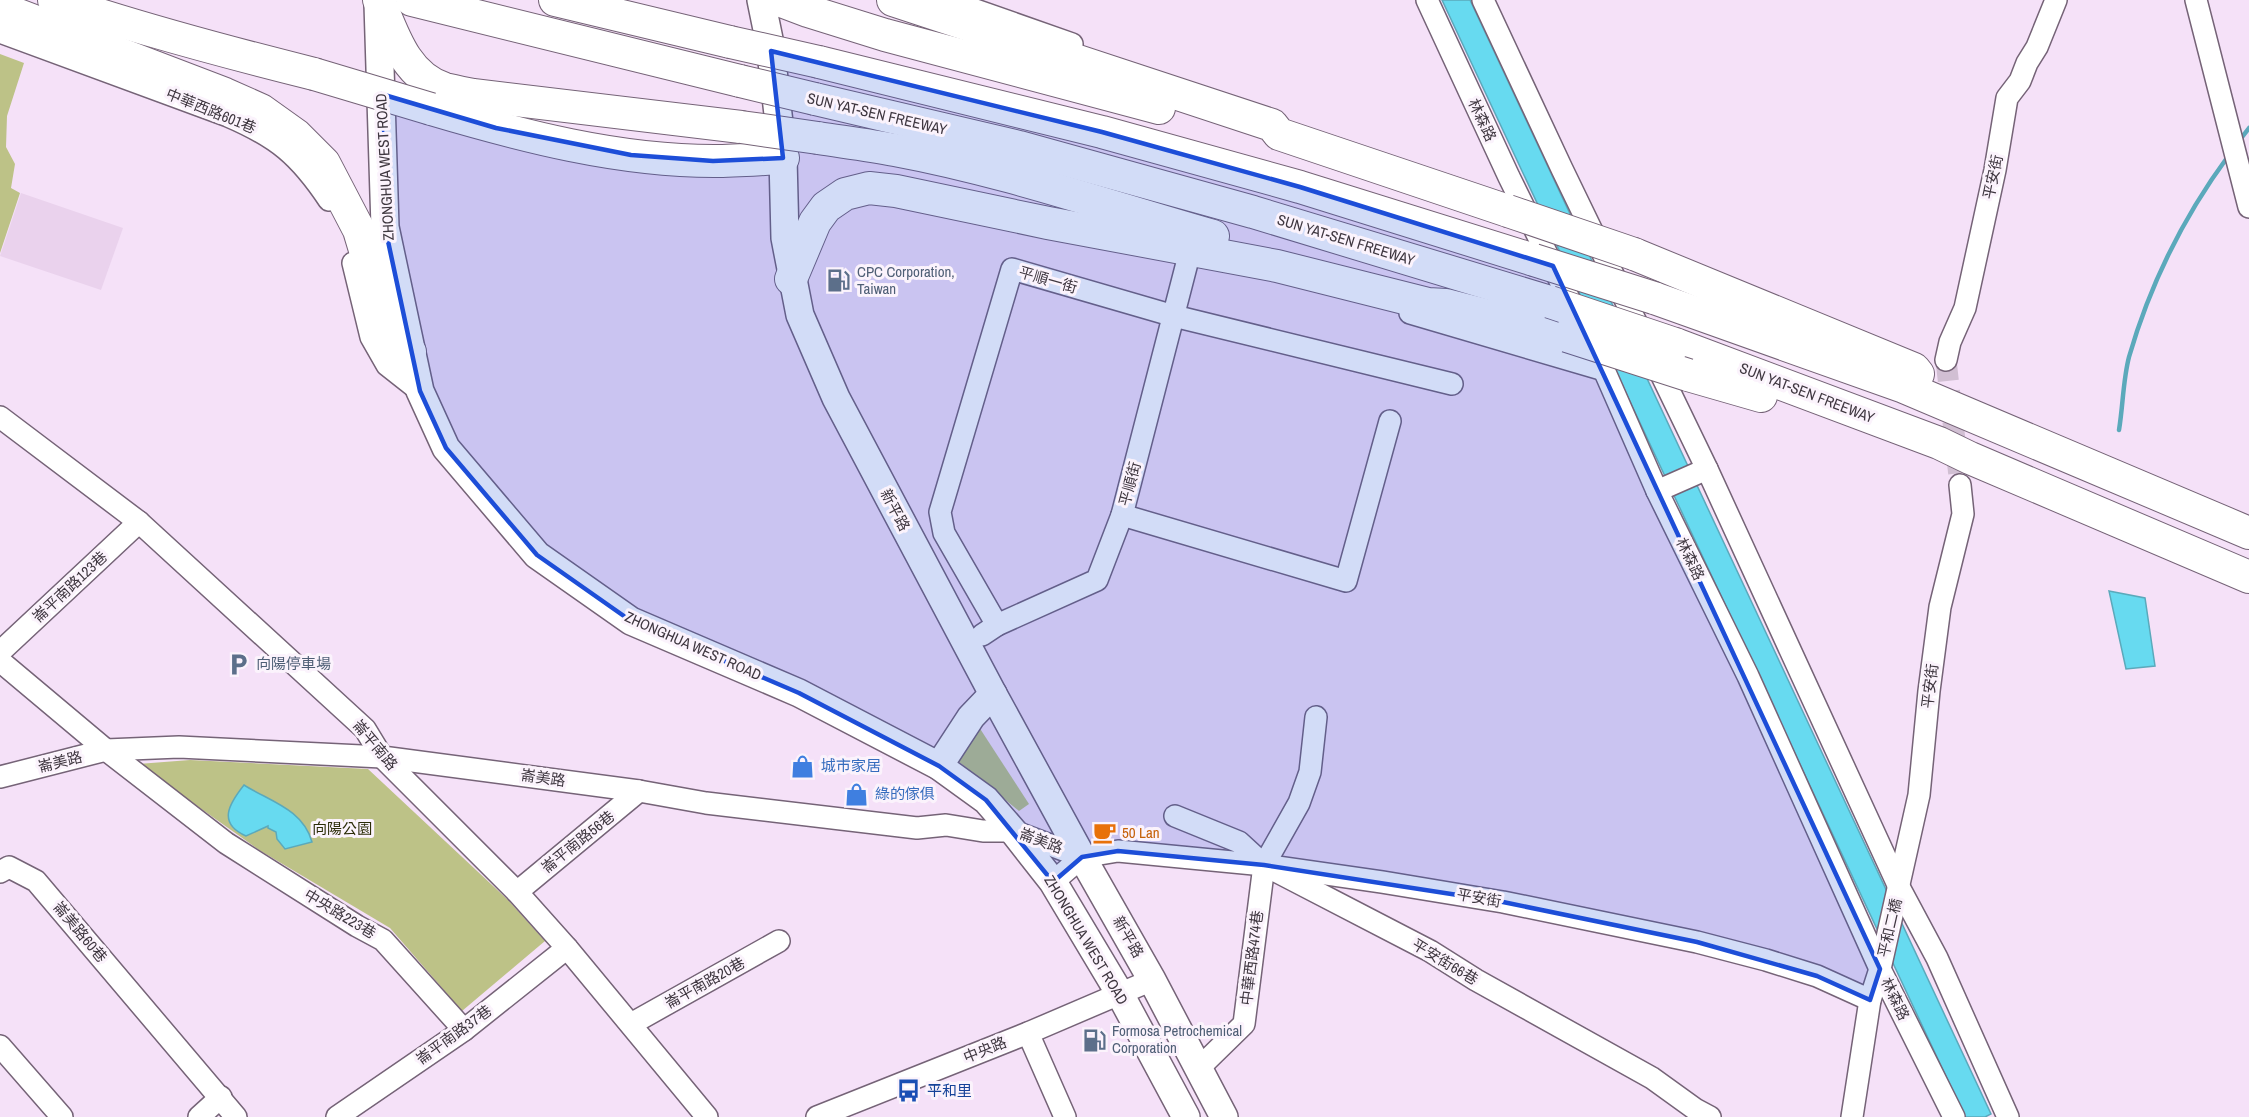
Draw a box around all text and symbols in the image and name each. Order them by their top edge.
street label: 中華西路601巷 [163,83,259,138]
street label: SUN YAT-SEN FREEWAY [805,87,950,140]
street label: ZHONGHUA WEST ROAD [370,93,399,241]
street label: 林森路 [1463,95,1501,145]
street label: 平安街 [1978,153,2007,201]
street label: SUN YAT-SEN FREEWAY [1275,209,1418,271]
place label: CPC Corporation, Taiwan [857,261,955,299]
street label: 平順一街 [1016,261,1080,298]
fuel station icon: CPC Corporation, Taiwan [826,268,852,294]
street label: SUN YAT-SEN FREEWAY [1737,357,1878,428]
street label: 平順街 [1114,459,1145,508]
street label: 新平路 [876,485,915,535]
street label: 林森路 [1671,534,1710,584]
street label: 崙平南路123巷 [28,546,112,627]
street label: ZHONGHUA WEST ROAD [622,606,765,685]
parking icon: 向陽停車場 [225,651,251,677]
place label: 向陽停車場 [256,653,331,674]
street label: 平安街 [1916,662,1943,710]
street label: 崙平南路 [348,715,403,774]
street label: 崙美路 [35,746,84,777]
shop icon: 城市家居 [790,753,816,779]
place label: 城市家居 [821,755,881,776]
street label: 崙美路 [519,764,567,791]
shop icon: 綠的傢俱 [844,781,870,807]
place label: 綠的傢俱 [875,783,935,804]
street label: 崙平南路56巷 [537,806,619,878]
park label: 向陽公園 [312,818,372,839]
cafe icon: 50 Lan [1091,820,1117,846]
place label: 50 Lan [1122,822,1160,843]
street label: 崙美路 [1016,823,1066,858]
street label: ZHONGHUA WEST ROAD [1039,871,1133,1008]
street label: 平安街 [1455,883,1503,912]
street label: 中央路223巷 [300,884,380,943]
street label: 平和二橋 [1873,896,1906,959]
street label: 崙美路60巷 [49,897,112,967]
street label: 中華西路474巷 [1235,909,1268,1007]
street label: 新平路 [1108,912,1149,961]
street label: 平安街66巷 [1408,934,1482,990]
street label: 崙平南路20巷 [661,952,749,1013]
street label: 林森路 [1876,974,1915,1024]
street label: 崙平南路37巷 [412,1000,496,1069]
place label: Formosa Petrochemical Corporation [1112,1020,1242,1058]
fuel station icon: Formosa Petrochemical Corporation [1081,1027,1107,1053]
street label: 中央路 [960,1031,1010,1068]
bus stop icon: 平和里 [896,1078,922,1104]
place label: 平和里 [927,1080,972,1101]

